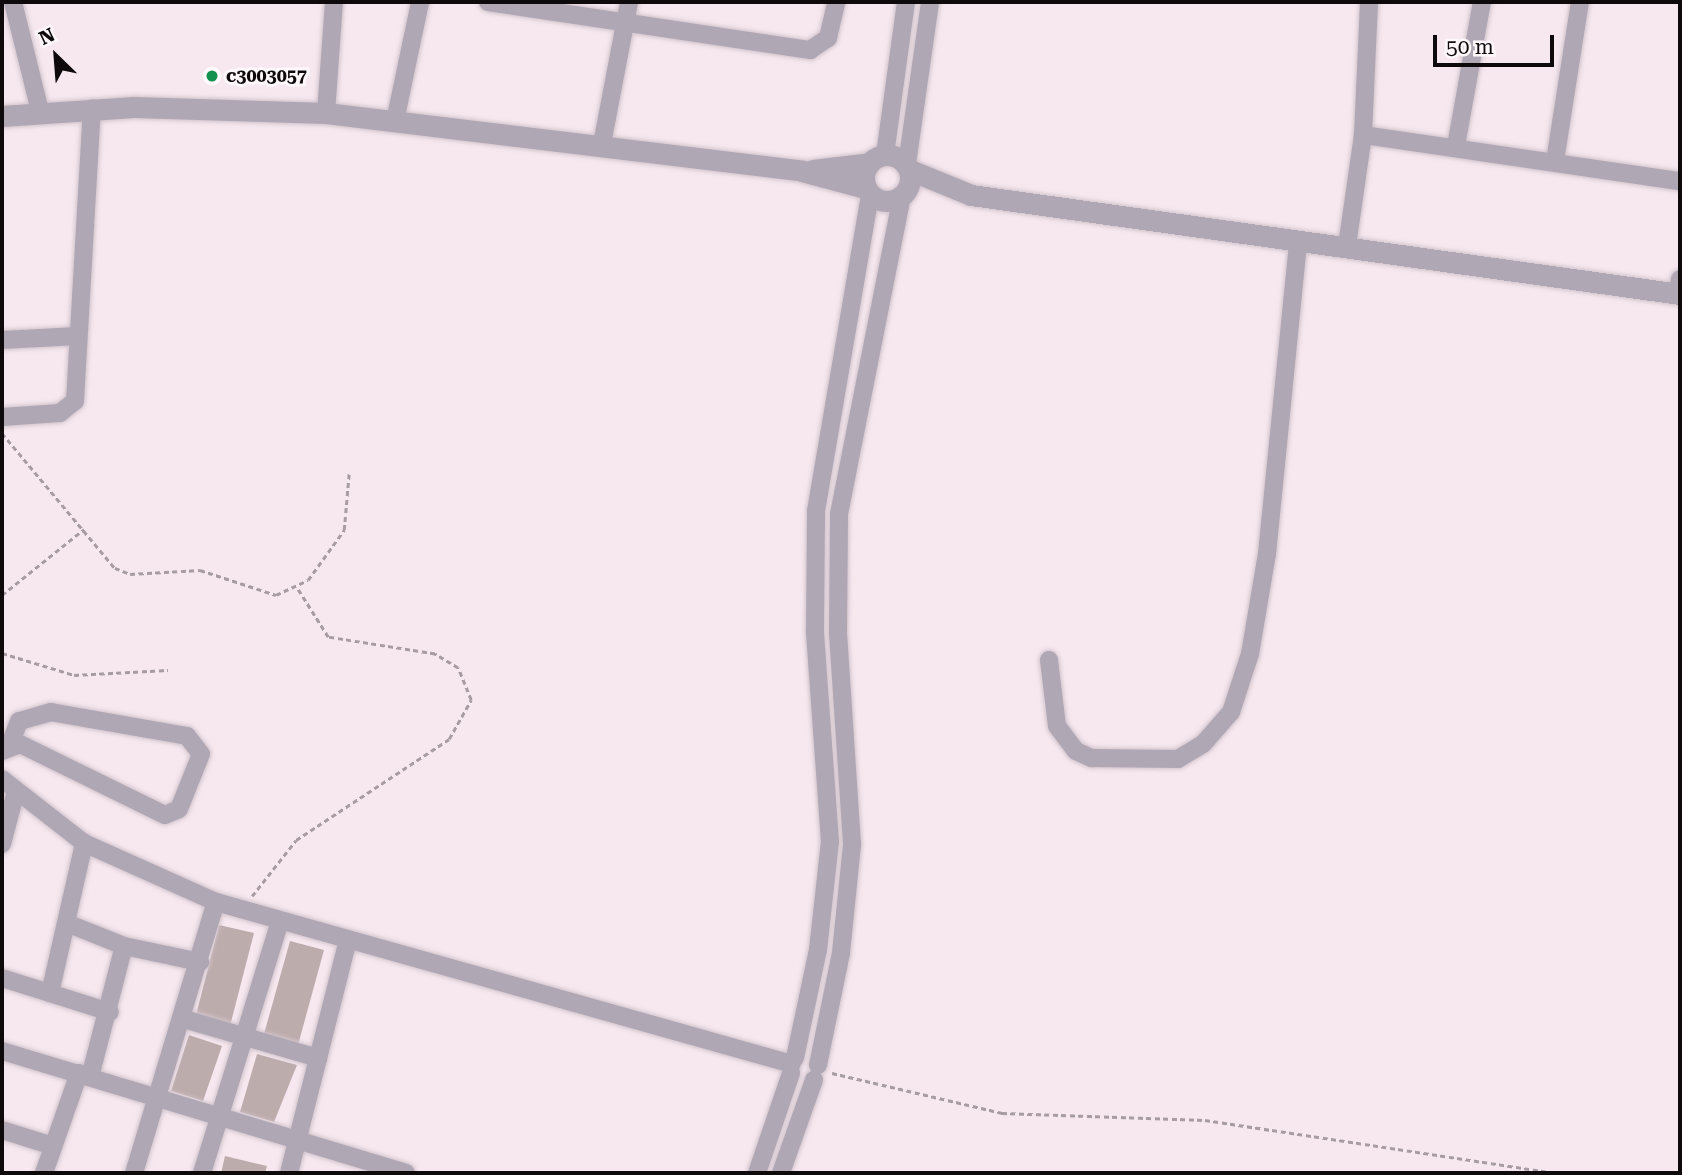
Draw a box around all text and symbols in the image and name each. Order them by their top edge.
north arrow [21,21,91,91]
scale bar [1437,21,1558,65]
text: N [35,23,58,50]
text: 50 m [1446,35,1494,59]
place label: c3003057 [226,65,307,87]
marker: c3003057 [204,68,220,84]

